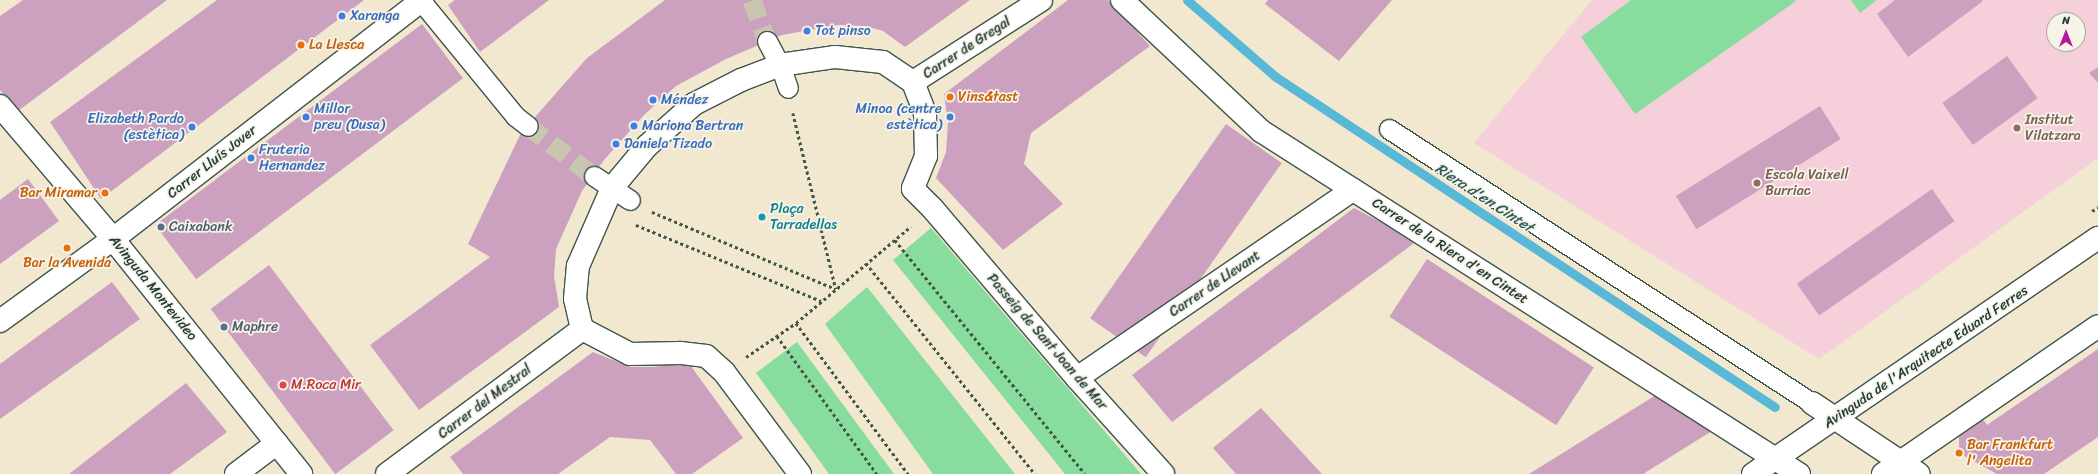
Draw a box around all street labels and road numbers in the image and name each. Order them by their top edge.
street label: Carrer de Gregal [920,13,1014,83]
street label: Carrer Lluís Jover [164,122,260,202]
street label: Carrer de la Riera d'en Cintet [1369,194,1531,308]
street label: Avinguda Montevideo [105,232,201,344]
street label: Carrer de Llevant [1166,247,1264,321]
street label: Passeig de Sant Joan de Mar [983,270,1111,414]
street label: Avinguda de l'Arquitecte Eduard Ferres [1821,282,2031,432]
street label: Carrer del Mestral [434,361,536,443]

